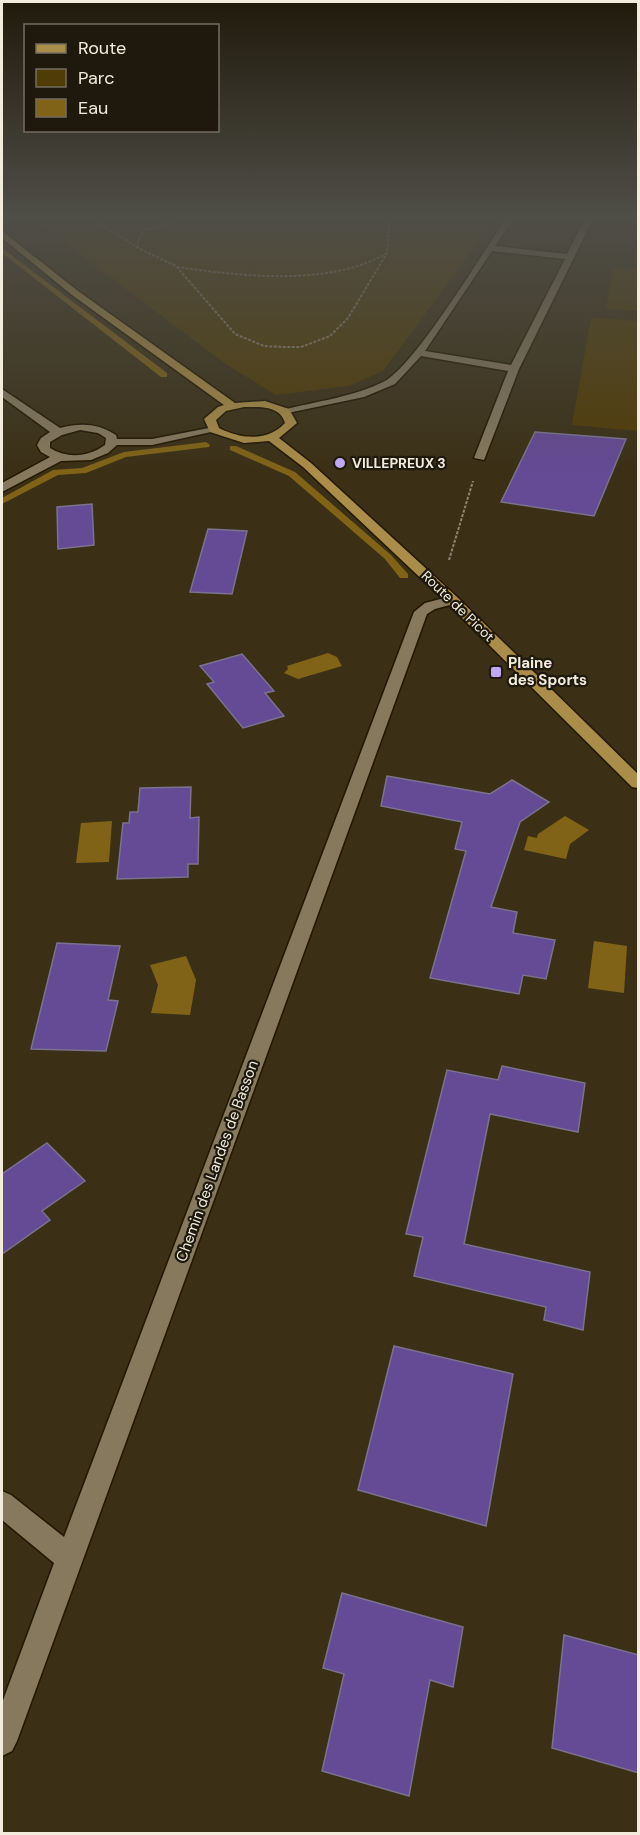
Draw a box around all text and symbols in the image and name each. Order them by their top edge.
legend [24,24,219,132]
text: Route [78,36,126,60]
text: Parc [78,66,114,90]
text: Eau [78,96,108,120]
place label: VILLEPREUX 3 [352,454,446,472]
marker: VILLEPREUX 3 [333,456,347,470]
street label: Route de Picot [418,567,498,645]
place label: Plaine des Sports [508,653,587,690]
marker: Plaine des Sports [489,665,503,679]
street label: Chemin des Landes de Basson [171,1058,263,1264]

